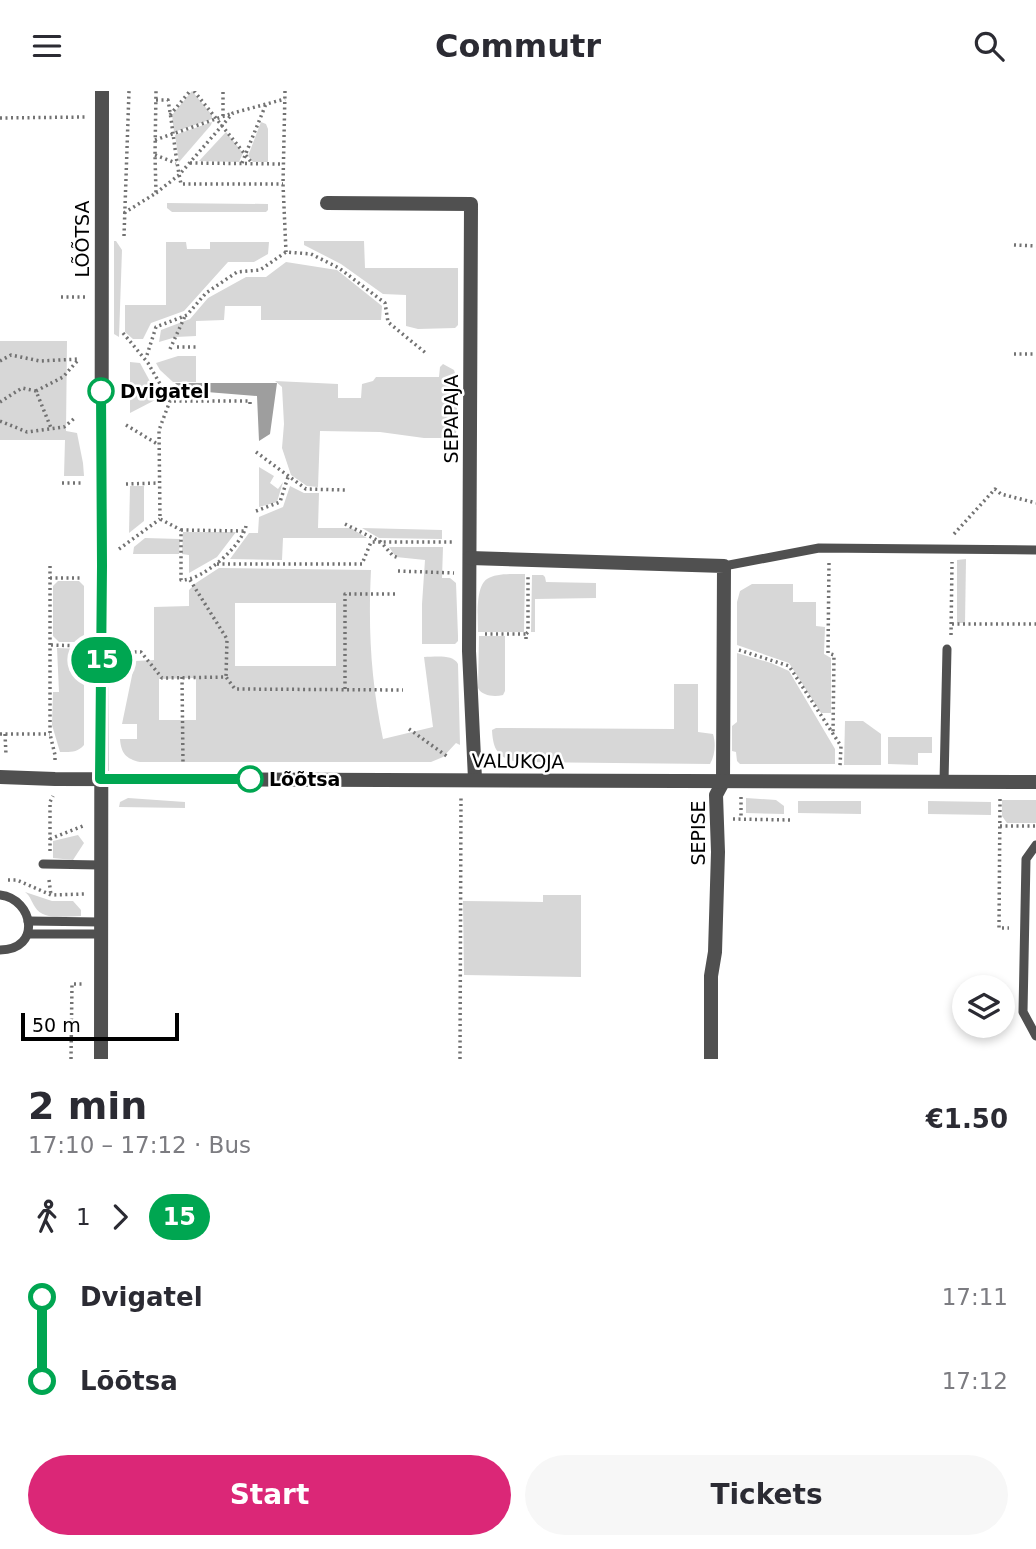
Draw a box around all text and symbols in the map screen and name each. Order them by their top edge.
icon: menu [28,27,66,65]
text: Commutr [435,27,601,65]
icon: search [970,27,1008,65]
street label: LÕÕTSA [71,201,93,277]
street label: SEPAPAJA [440,375,462,463]
marker: Dvigatel [88,378,114,404]
place label: Dvigatel [120,380,210,402]
line badge: 15 [70,637,134,683]
text: 15 [85,646,119,674]
street label: VALUKOJA [471,749,565,773]
marker: Lõõtsa [237,766,263,792]
place label: Lõõtsa [269,768,340,790]
street label: SEPISE [687,800,709,866]
map controls [952,975,1015,1038]
button: layers [952,975,1015,1038]
scale bar [21,1010,178,1042]
text: 50 m [32,1014,81,1036]
text: 2 min [28,1084,147,1128]
text: €1.50 [926,1104,1008,1134]
text: 17:10 – 17:12 · Bus [28,1132,251,1158]
icon: walk [28,1198,66,1236]
icon: forward [101,1198,139,1236]
text: 15 [163,1203,196,1231]
text: 1 [76,1204,91,1230]
text: Dvigatel [80,1282,203,1312]
text: 17:11 [942,1284,1008,1310]
text: Lõõtsa [80,1366,178,1396]
text: 17:12 [942,1368,1008,1394]
button: Start [28,1455,511,1535]
button: Tickets [525,1455,1008,1535]

